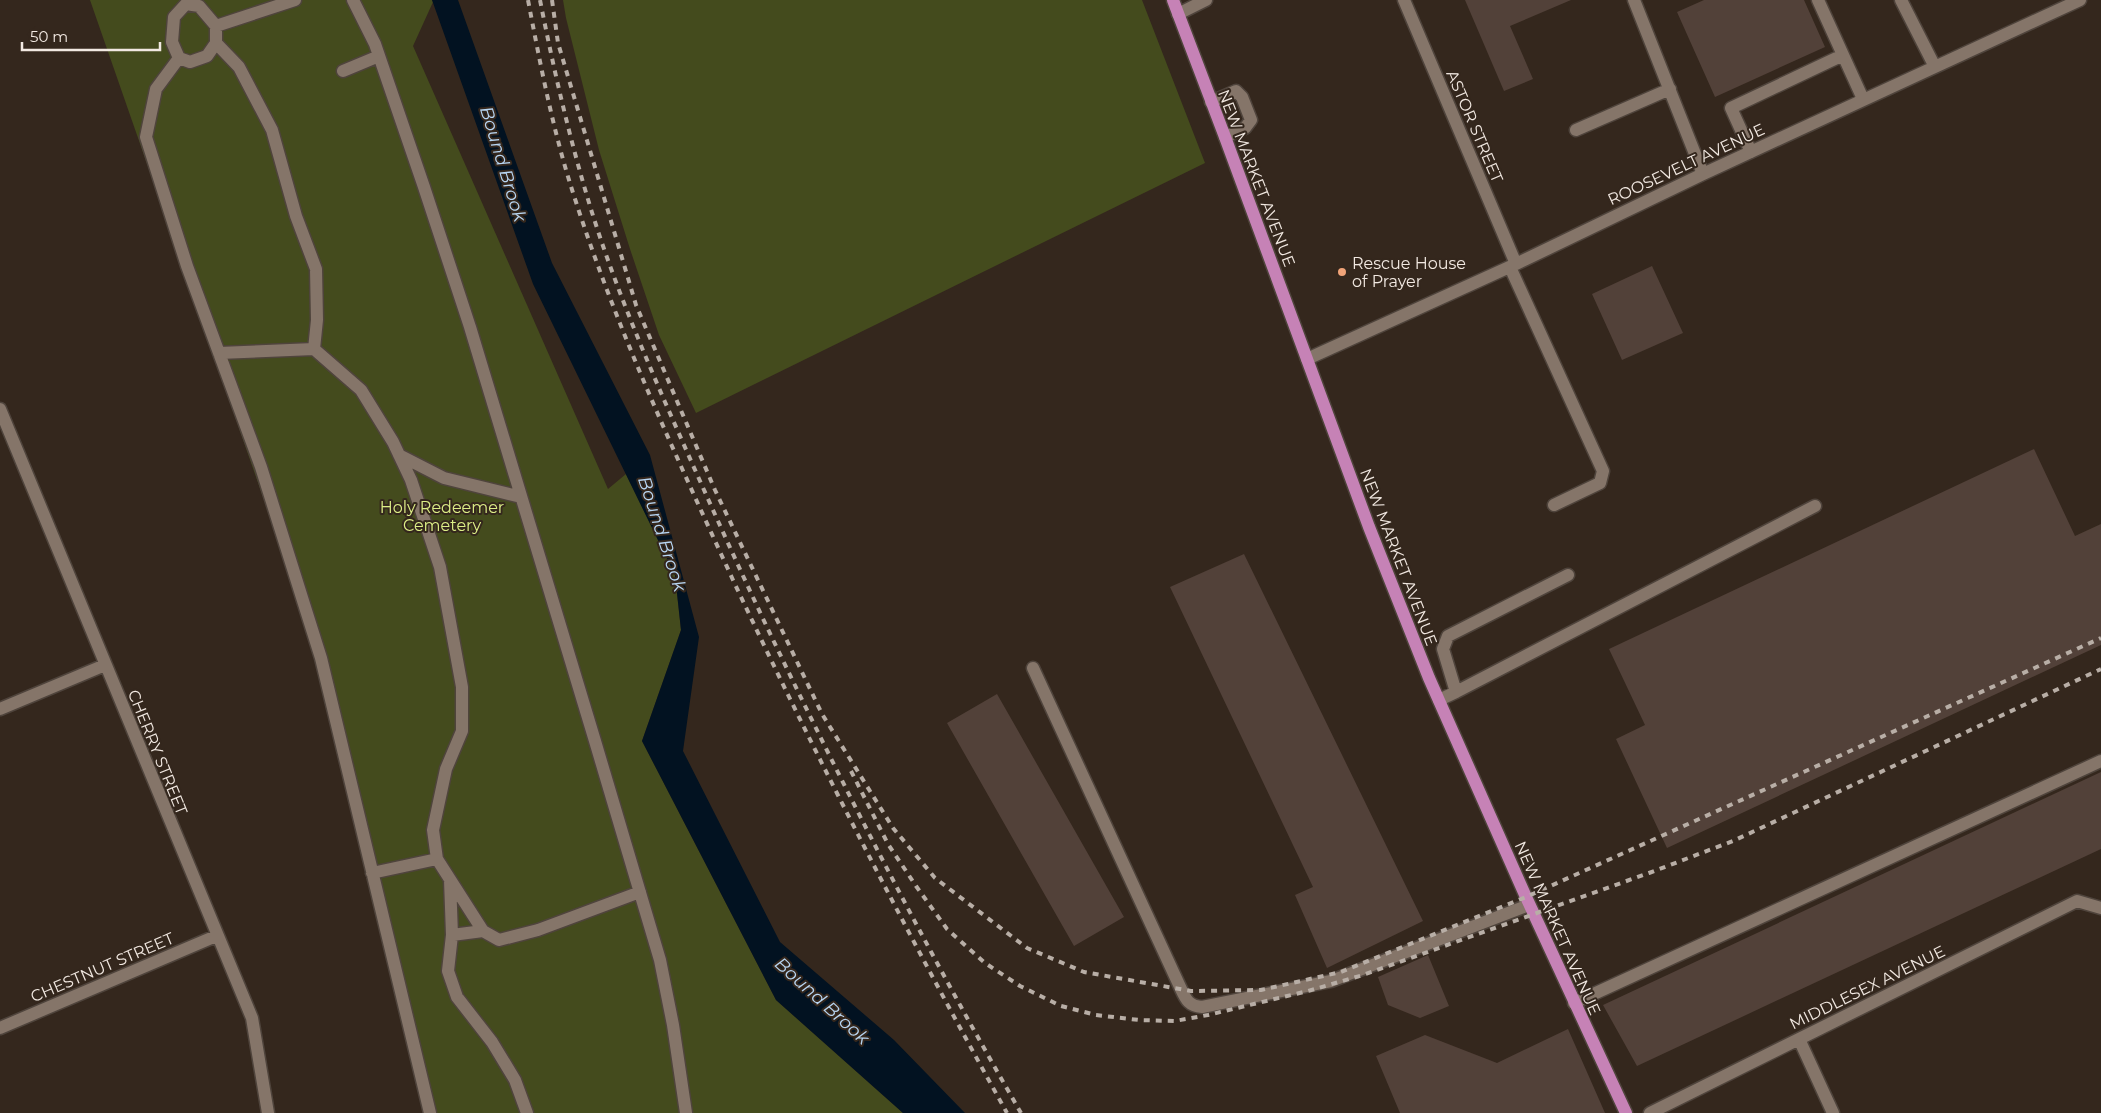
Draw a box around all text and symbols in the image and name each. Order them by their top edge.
scale bar [22,20,160,52]
text: 50 m [30,27,68,46]
street label: ASTOR STREET [1442,67,1507,186]
street label: NEW MARKET AVENUE [1214,87,1299,269]
water label: Bound Brook [475,103,531,226]
street label: ROOSEVELT AVENUE [1605,120,1768,209]
place label: Rescue House of Prayer [1352,254,1466,291]
marker: Rescue House of Prayer [1336,266,1348,278]
street label: NEW MARKET AVENUE [1356,466,1441,648]
water label: Bound Brook [633,474,691,596]
park label: Holy Redeemer Cemetery [380,498,504,535]
street label: CHERRY STREET [124,687,192,818]
street label: NEW MARKET AVENUE [1511,838,1604,1018]
street label: CHESTNUT STREET [28,928,177,1006]
street label: MIDDLESEX AVENUE [1786,941,1948,1033]
water label: Bound Brook [770,953,875,1050]

